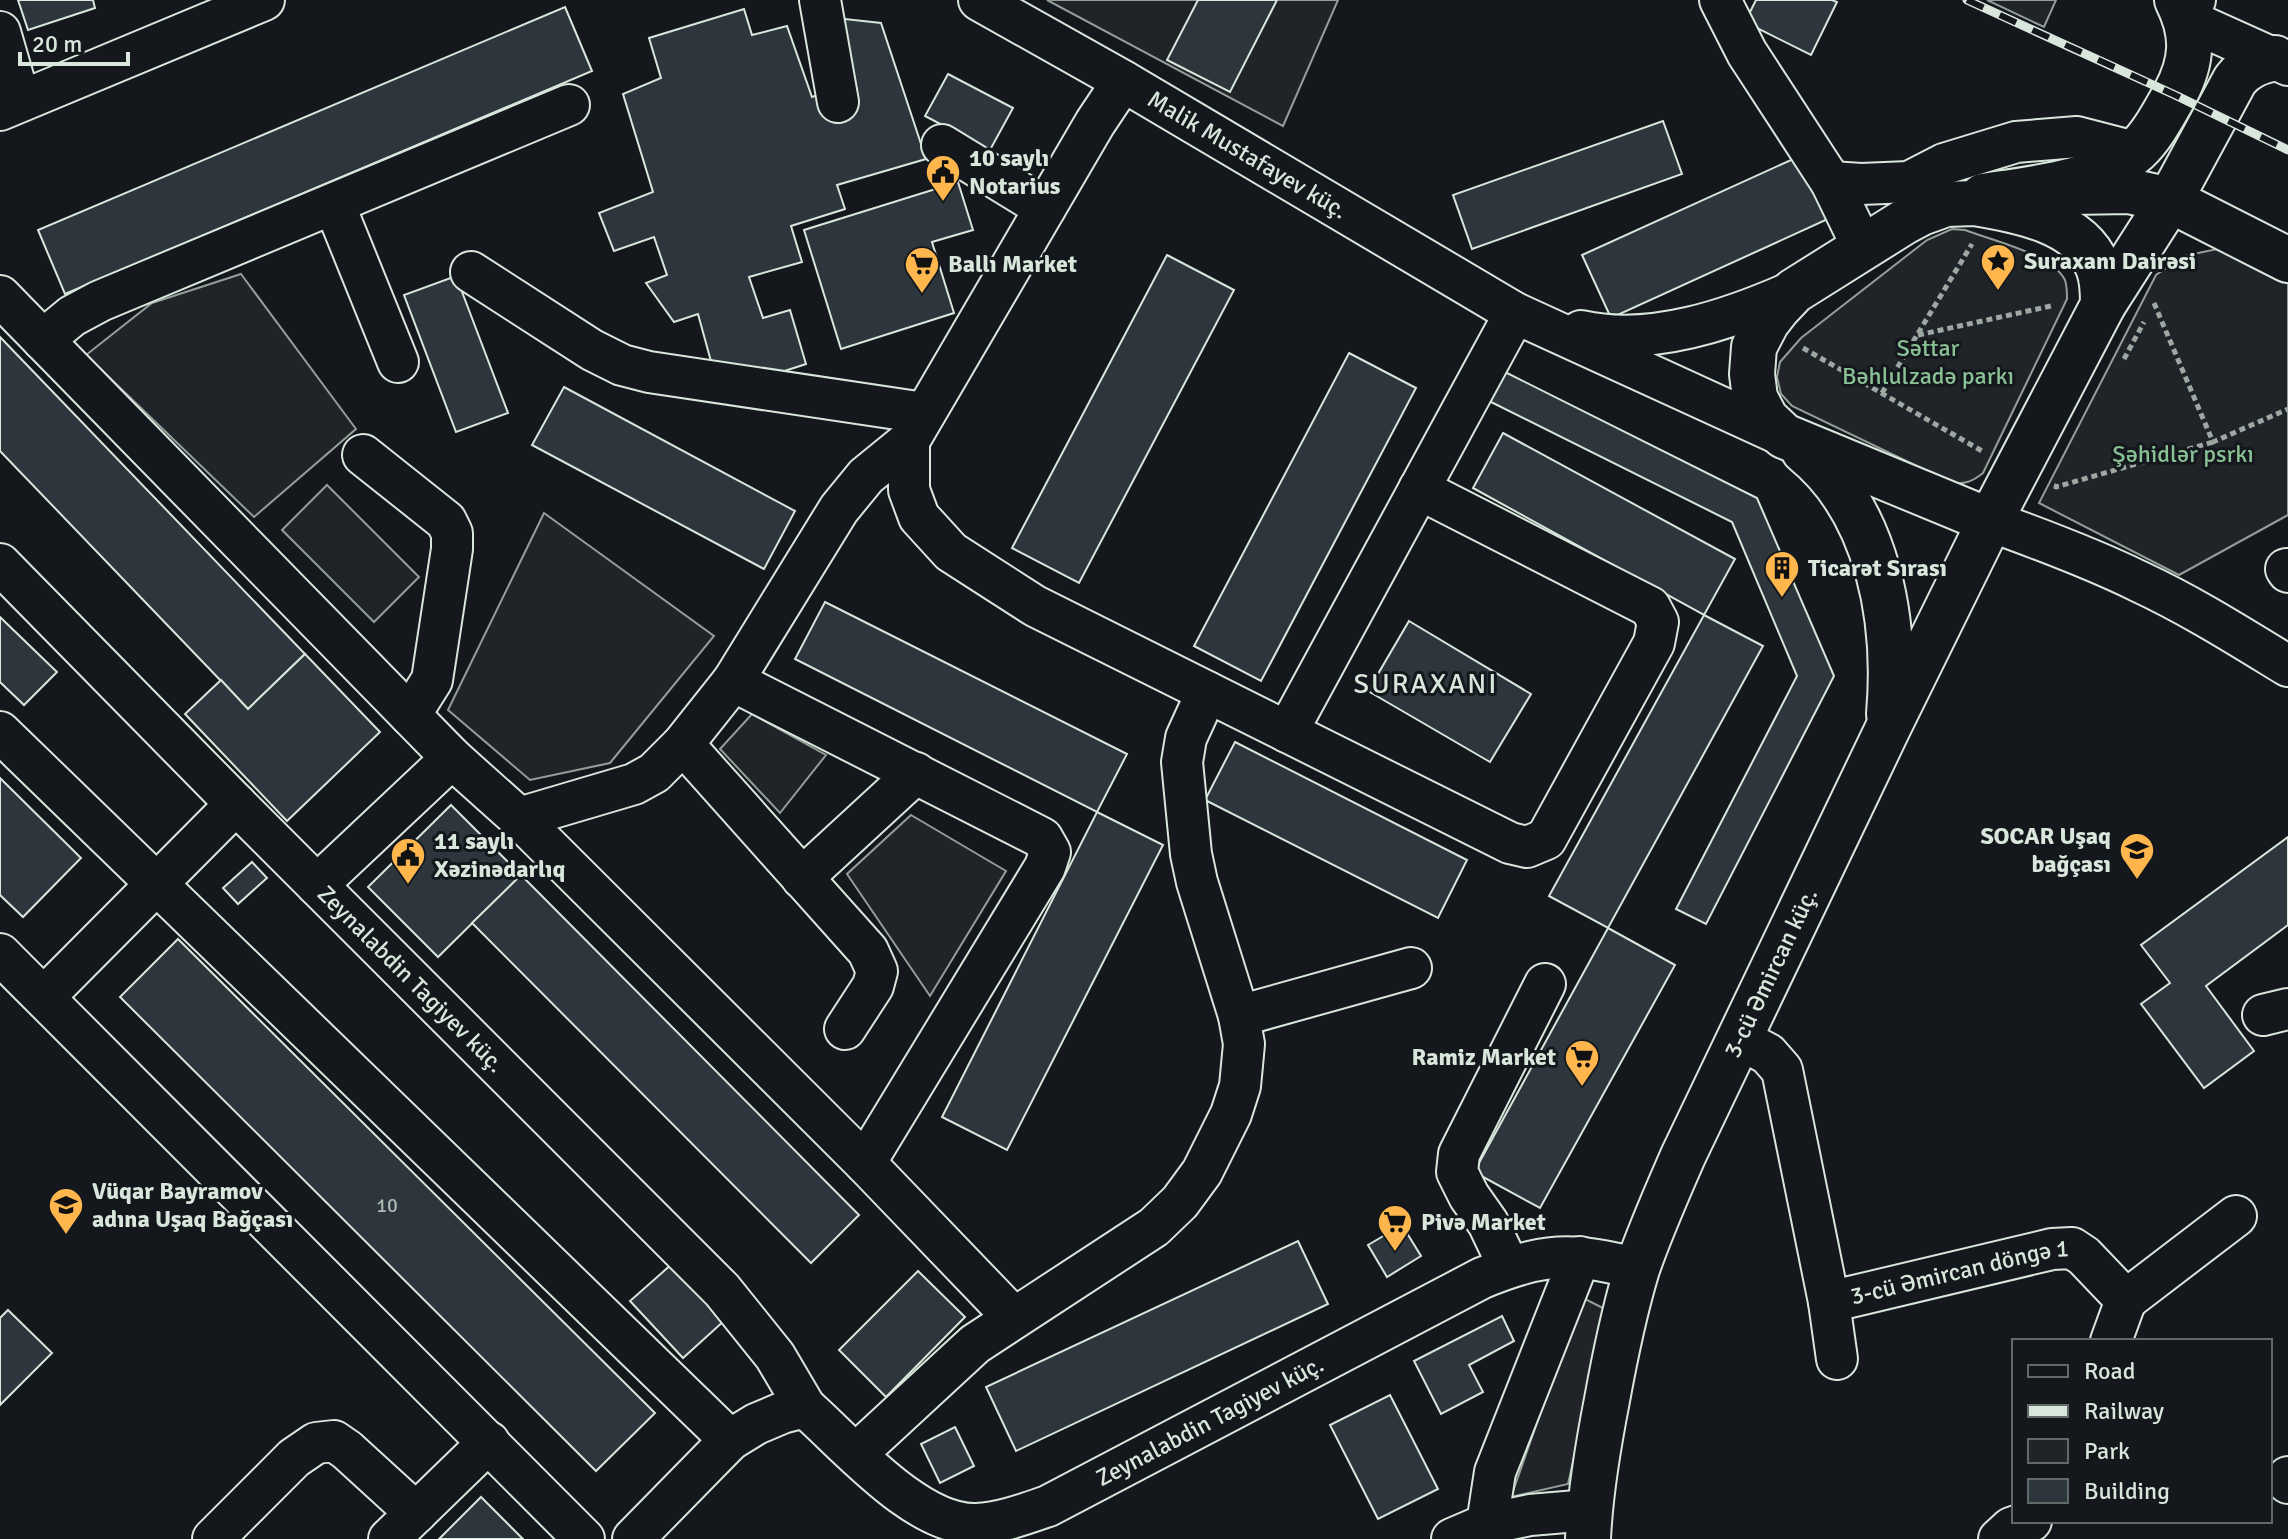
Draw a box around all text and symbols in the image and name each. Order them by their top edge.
scale bar [20,16,128,66]
text: 20 m [32,29,82,59]
street label: Malik Mustafayev küç. [1142,84,1353,225]
place label: 10 saylı Notarius [969,143,1061,201]
public building icon: 10 saylı Notarius [924,153,962,203]
place icon: Suraxanı Dairəsi [1979,242,2017,292]
supermarket icon: Ballı Market [903,245,941,295]
place label: Suraxanı Dairəsi [2024,246,2196,276]
place label: Ballı Market [948,249,1077,279]
park label: Səttar Bəhlulzadə parkı [1842,333,2014,391]
park label: Şəhidlər psrkı [2112,439,2254,469]
building icon: Ticarət Sırası [1763,549,1801,599]
place label: Ticarət Sırası [1808,553,1947,583]
district label: SURAXANI [1353,667,1499,701]
place label: SOCAR Uşaq bağçası [1980,821,2111,879]
place label: 11 saylı Xəzinədarlıq [434,826,565,884]
school or university icon: SOCAR Uşaq bağçası [2118,831,2156,881]
public building icon: 11 saylı Xəzinədarlıq [389,836,427,886]
street label: Zeynalabdin Tagiyev küç. [311,879,511,1079]
street label: 3-cü Əmircan küç. [1717,883,1824,1063]
supermarket icon: Ramiz Market [1563,1038,1601,1088]
place label: Ramiz Market [1412,1042,1556,1072]
place label: Vüqar Bayramov adına Uşaq Bağçası [92,1176,293,1234]
school or university icon: Vüqar Bayramov adına Uşaq Bağçası [47,1186,85,1236]
house number: 10 [376,1193,398,1218]
supermarket icon: Pivə Market [1376,1203,1414,1253]
place label: Pivə Market [1421,1207,1546,1237]
street label: 3-cü Əmircan döngə 1 [1847,1233,2070,1311]
legend [2012,1339,2272,1523]
street label: Zeynalabdin Tagiyev küç. [1091,1349,1329,1493]
text: Road [2084,1356,2135,1386]
text: Railway [2084,1396,2164,1426]
text: Park [2084,1436,2130,1466]
text: Building [2084,1476,2170,1506]

